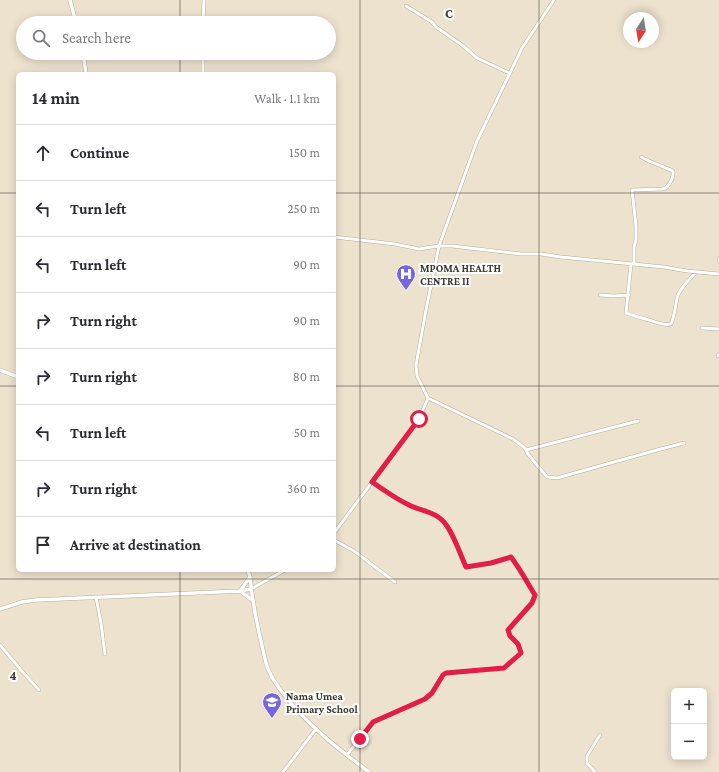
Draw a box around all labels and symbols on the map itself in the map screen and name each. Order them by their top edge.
text: C [445,6,453,21]
north arrow [623,12,659,48]
place label: MPOMA HEALTH CENTRE II [420,262,501,287]
hospital icon: MPOMA HEALTH CENTRE II [395,263,417,291]
route start [410,410,428,428]
text: 4 [9,668,17,683]
place label: Nama Umea Primary School [286,690,358,715]
school or university icon: Nama Umea Primary School [261,691,283,719]
route end [351,730,369,748]

